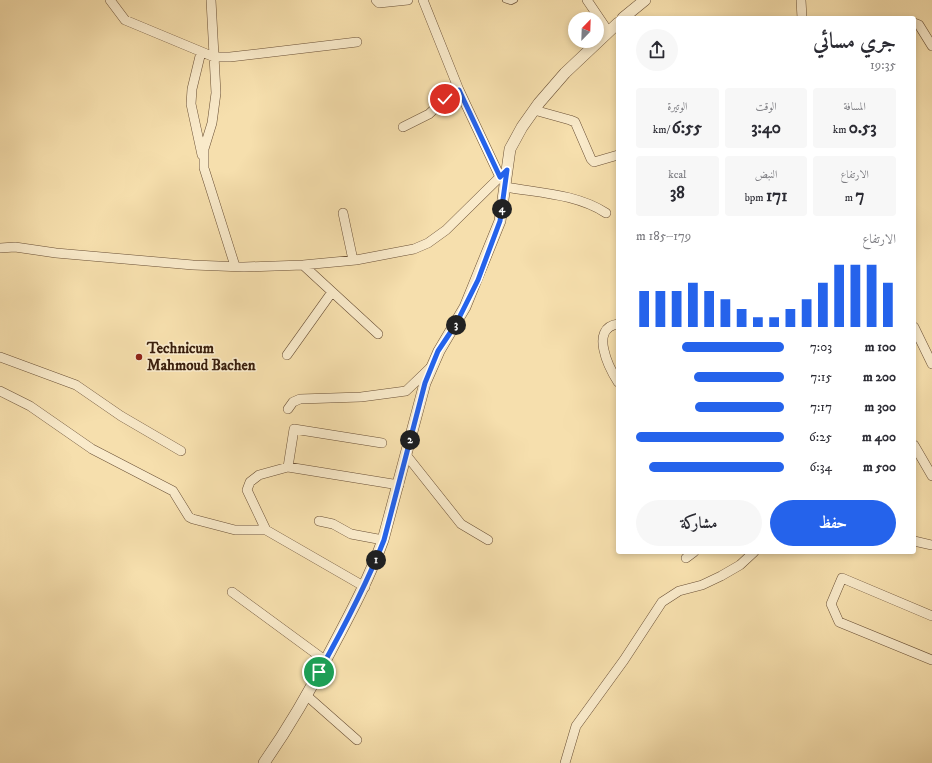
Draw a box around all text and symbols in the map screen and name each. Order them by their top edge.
north arrow [568,12,604,48]
map controls [568,12,604,48]
text: جري مسائي [813,28,896,55]
button: share [636,29,678,71]
text: 19:35 [870,57,896,73]
pin [428,82,462,116]
icon: check [434,88,456,110]
text: الوتيرة [667,100,687,114]
text: الوقت [755,100,777,114]
text: المسافة [843,100,866,114]
text: 6:55 [672,117,702,139]
text: 3:40 [751,117,781,139]
text: 0.53 [849,117,877,139]
text: /km [653,123,672,137]
text: km [833,123,849,137]
text: kcal [668,168,686,182]
text: النبض [755,168,777,182]
text: الارتفاع [840,168,869,182]
text: 38 [670,182,685,204]
text: 171 [766,185,787,207]
text: 7 [856,185,864,207]
text: bpm [745,191,766,205]
text: m [845,191,856,205]
pin: 4 [492,199,512,219]
text: 4 [499,202,505,216]
text: 179–185 m [636,228,691,244]
text: الارتفاع [862,231,896,247]
pin: 3 [446,315,466,335]
text: 3 [454,318,458,332]
place label: Technicum Mahmoud Bachen [146,339,256,375]
text: 7:03 [810,339,832,355]
text: 100 m [865,339,896,355]
marker: Technicum Mahmoud Bachen [134,352,144,362]
text: 7:15 [811,369,832,385]
text: 200 m [863,369,896,385]
text: 7:17 [810,399,832,415]
text: 300 m [865,399,896,415]
text: 6:25 [809,429,832,445]
text: 400 m [862,429,896,445]
pin: 2 [400,430,420,450]
text: 2 [407,433,413,447]
text: 6:34 [810,459,832,475]
text: 500 m [863,459,896,475]
button: مشاركة [636,500,762,546]
button: حفظ [770,500,896,546]
pin: 1 [366,550,386,570]
text: 1 [374,553,378,567]
pin [302,655,336,689]
icon: arrive [308,661,330,683]

